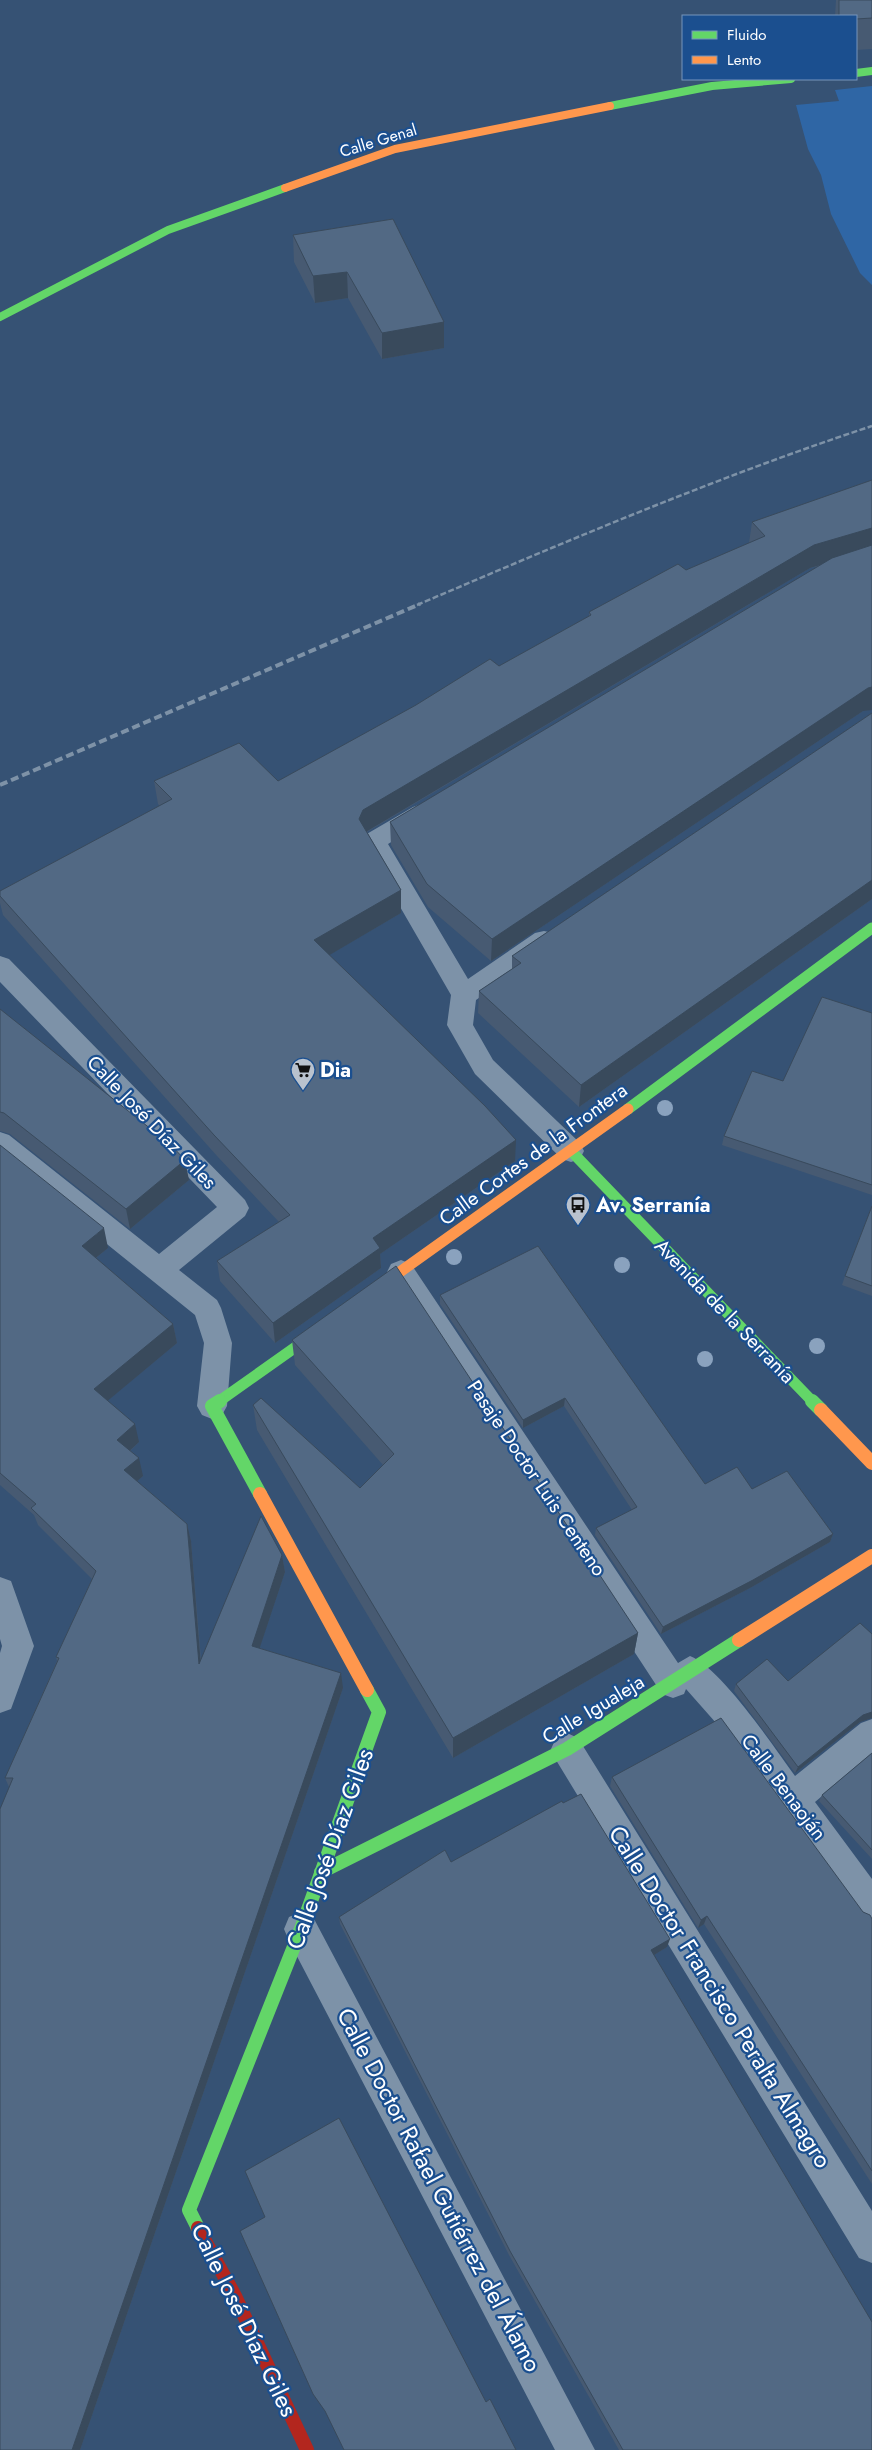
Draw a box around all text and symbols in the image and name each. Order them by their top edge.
legend [682,15,857,80]
text: Fluido [727,24,766,46]
text: Lento [727,49,761,71]
street label: Calle Genal [337,118,420,163]
street label: Calle José Díaz Giles [80,1049,223,1196]
place label: Dia [320,1056,351,1085]
supermarket icon: Dia [290,1057,316,1091]
street label: Calle Cortes de la Frontera [433,1076,633,1233]
place label: Av. Serranía [595,1191,710,1220]
bus stop icon: Av. Serranía [565,1192,591,1226]
street label: Avenida de la Serranía [648,1232,802,1390]
street label: Pasaje Doctor Luis Centeno [460,1374,613,1582]
street label: Calle Igualeja [537,1667,650,1751]
street label: Calle Benaoján [734,1728,833,1847]
street label: Calle José Díaz Giles [277,1744,382,1954]
street label: Calle Doctor Francisco Peralta Almagro [600,1819,841,2175]
street label: Calle Doctor Rafael Gutiérrez del Álamo [328,2002,551,2378]
street label: Calle José Díaz Giles [182,2217,307,2422]

